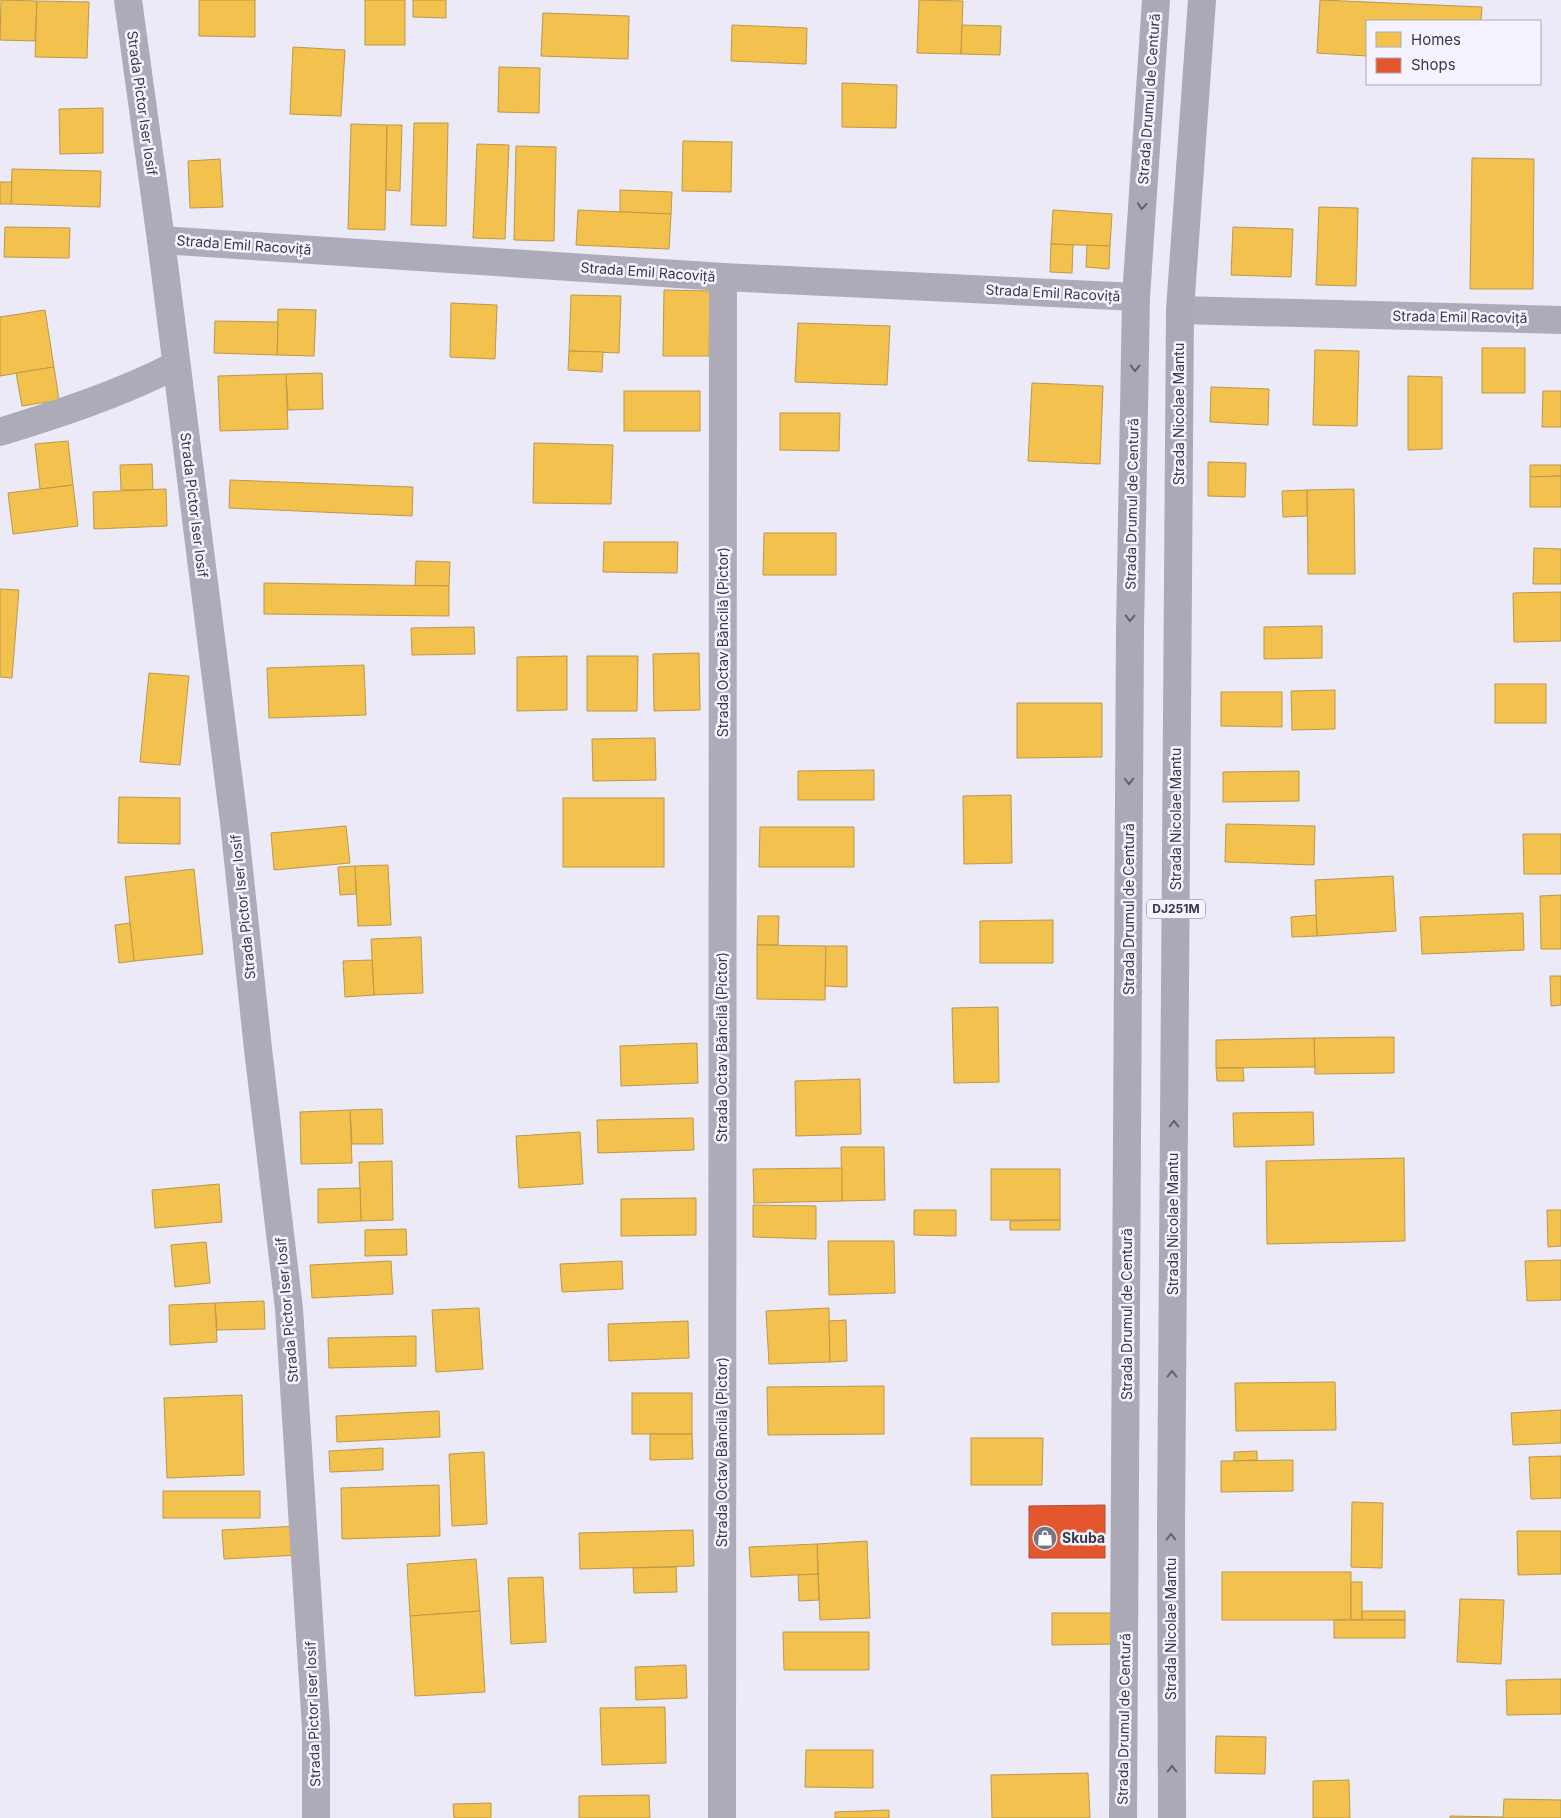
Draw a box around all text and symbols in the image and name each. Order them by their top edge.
street label: Strada Drumul de Centură [1134,13,1163,185]
legend [1366,20,1541,85]
street label: Strada Pictor Iser Iosif [124,29,161,176]
text: Homes [1411,30,1461,49]
text: Shops [1411,55,1456,74]
one-way arrow [1136,202,1147,210]
street label: Strada Emil Racoviță [176,231,312,259]
street label: Strada Emil Racoviță [580,258,716,286]
street label: Strada Emil Racoviță [985,280,1121,306]
street label: Strada Emil Racoviță [1392,307,1528,327]
street label: Strada Nicolae Mantu [1170,343,1187,485]
one-way arrow [1129,364,1140,372]
street label: Strada Drumul de Centură [1122,418,1141,590]
street label: Strada Pictor Iser Iosif [177,431,212,578]
street label: Strada Octav Băncilă (Pictor) [714,547,731,737]
one-way arrow [1125,614,1136,622]
street label: Strada Nicolae Mantu [1167,748,1184,890]
one-way arrow [1124,777,1135,785]
street label: Strada Drumul de Centură [1120,823,1137,995]
street label: Strada Pictor Iser Iosif [226,834,259,981]
road number: DJ251M [1147,900,1205,919]
street label: Strada Octav Băncilă (Pictor) [713,952,730,1142]
one-way arrow [1169,1120,1179,1128]
street label: Strada Nicolae Mantu [1164,1153,1181,1295]
street label: Strada Drumul de Centură [1118,1228,1135,1400]
street label: Strada Pictor Iser Iosif [272,1237,301,1384]
street label: Strada Octav Băncilă (Pictor) [713,1357,730,1547]
one-way arrow [1167,1370,1177,1378]
shop icon: Skuba [1032,1525,1058,1551]
place label: Skuba [1062,1529,1105,1546]
one-way arrow [1166,1533,1176,1540]
street label: Strada Nicolae Mantu [1162,1558,1179,1700]
street label: Strada Drumul de Centură [1114,1633,1133,1805]
street label: Strada Pictor Iser Iosif [301,1641,324,1787]
one-way arrow [1167,1765,1177,1773]

